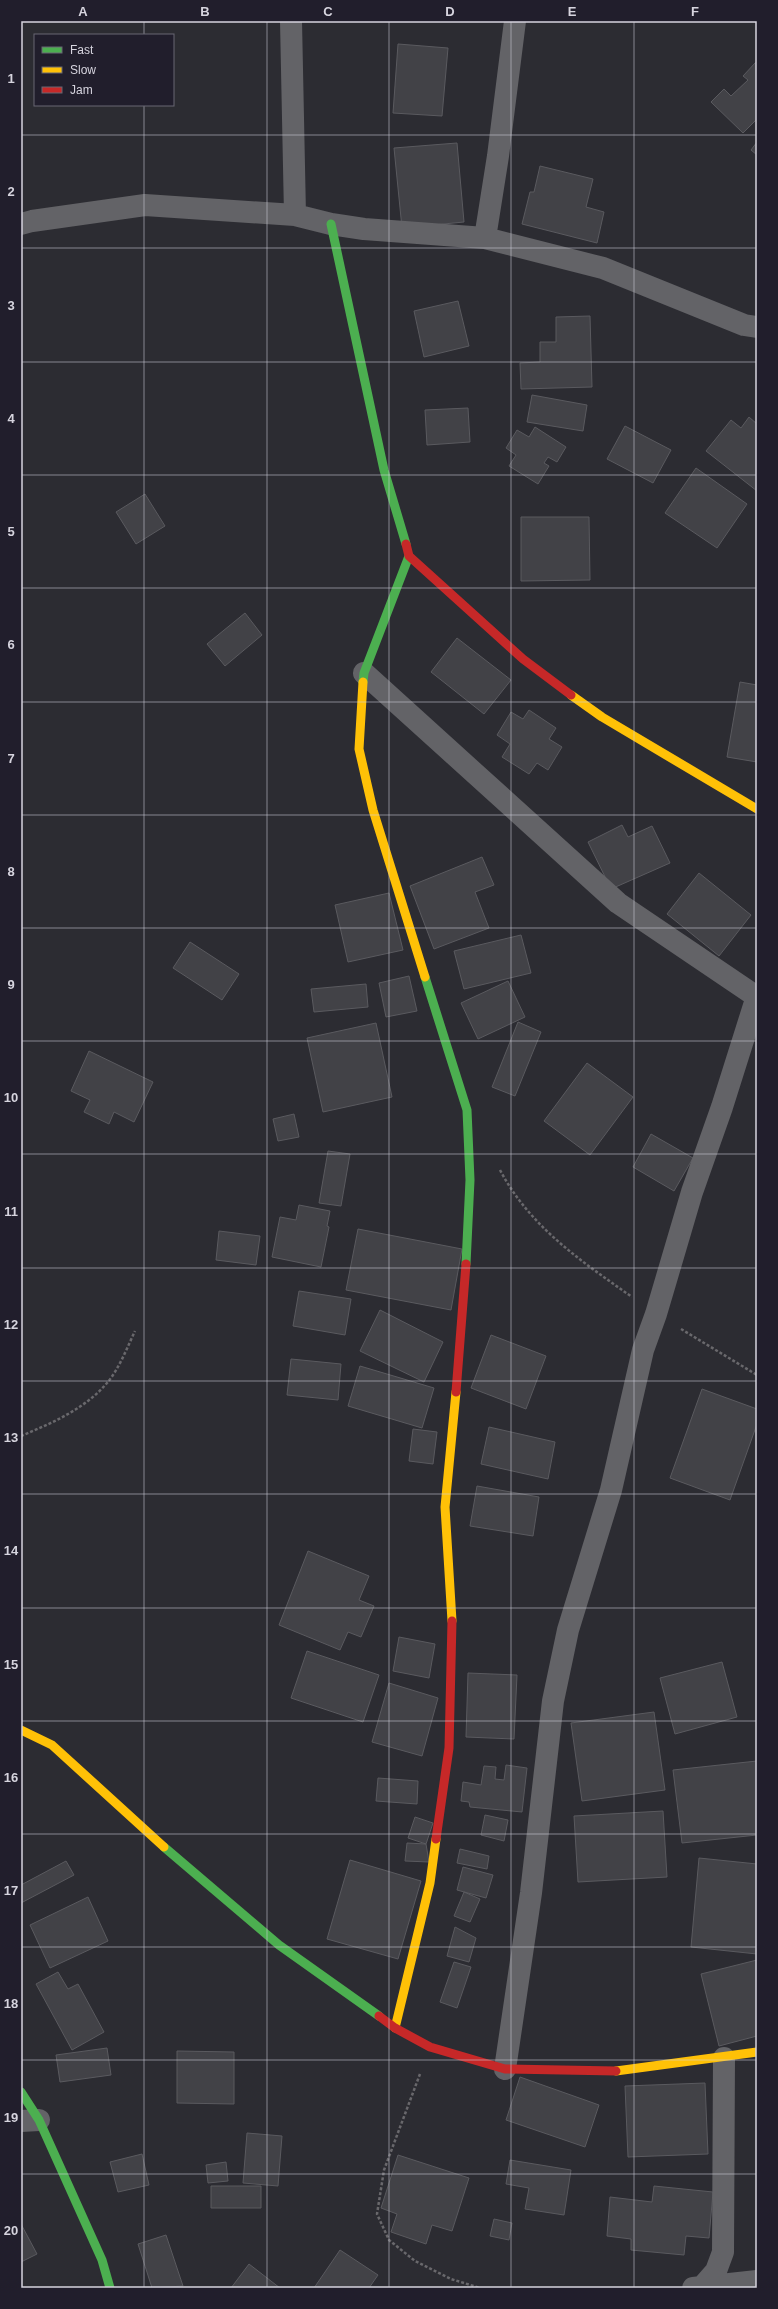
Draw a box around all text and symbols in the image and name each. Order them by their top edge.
text: A [78,4,88,19]
text: B [200,4,210,19]
text: C [323,4,333,19]
text: D [445,4,455,19]
text: E [568,4,577,19]
text: F [691,4,699,19]
legend [34,34,174,106]
text: Fast [70,43,94,57]
text: Slow [70,63,96,77]
text: 1 [7,71,15,86]
text: Jam [70,83,93,97]
text: 2 [7,184,15,199]
text: 3 [7,298,15,313]
text: 4 [7,411,15,426]
text: 5 [7,524,15,539]
text: 6 [7,637,15,652]
text: 7 [7,751,15,766]
text: 8 [7,864,15,879]
text: 9 [7,977,15,992]
text: 10 [4,1090,18,1105]
text: 11 [4,1204,18,1219]
text: 12 [4,1317,18,1332]
text: 13 [4,1430,18,1445]
text: 14 [4,1543,19,1558]
text: 15 [4,1657,18,1672]
text: 16 [4,1770,18,1785]
text: 17 [4,1883,18,1898]
text: 18 [4,1996,18,2011]
text: 19 [4,2110,18,2125]
text: 20 [4,2223,18,2238]

